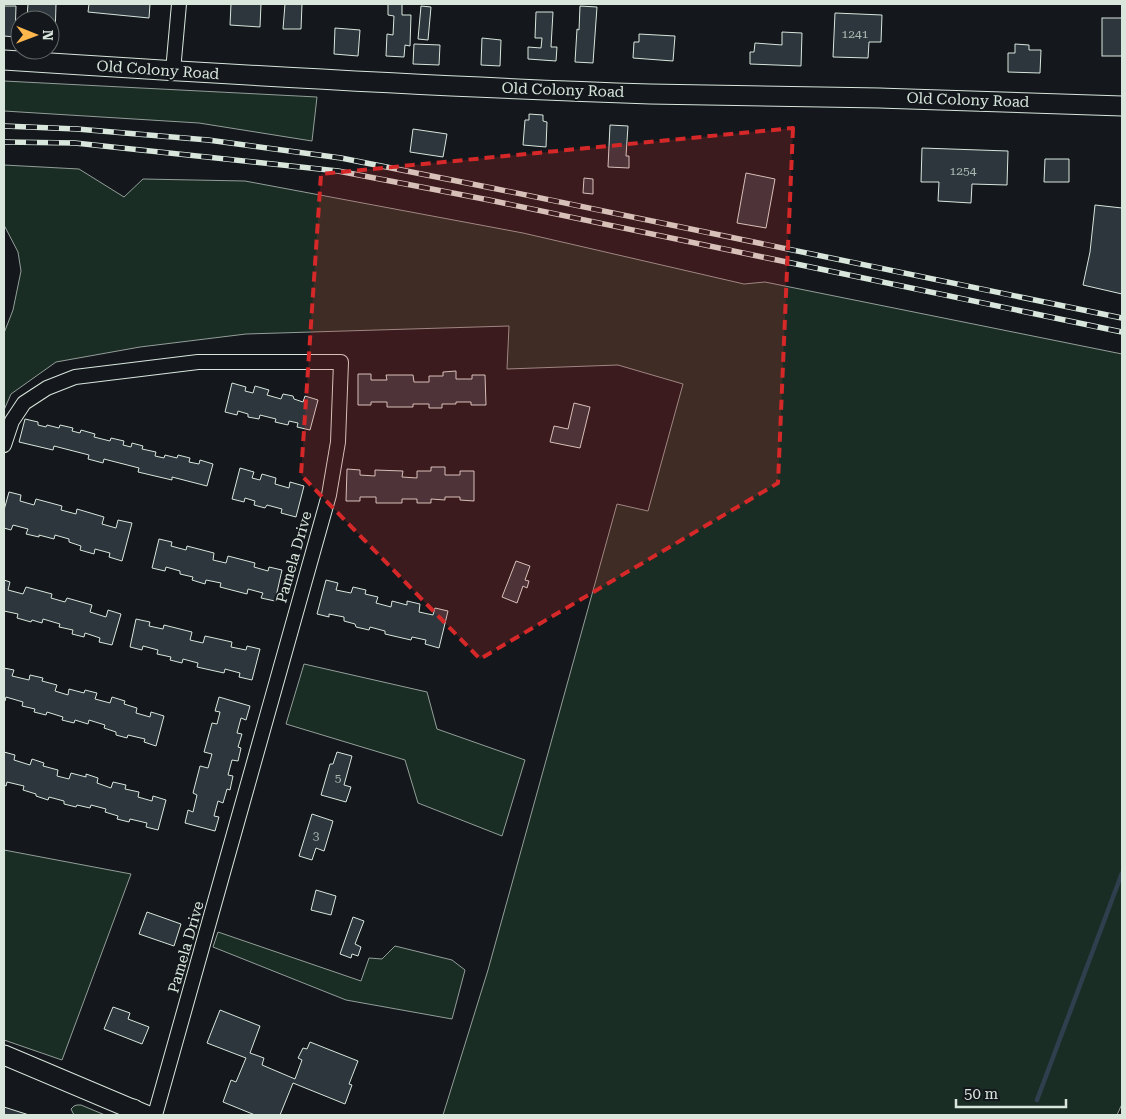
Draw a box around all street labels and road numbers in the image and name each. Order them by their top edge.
street label: Old Colony Road [96,57,220,83]
street label: Old Colony Road [501,79,625,101]
street label: Old Colony Road [906,89,1030,111]
street label: Pamela Drive [272,509,316,605]
street label: Pamela Drive [164,899,208,995]

